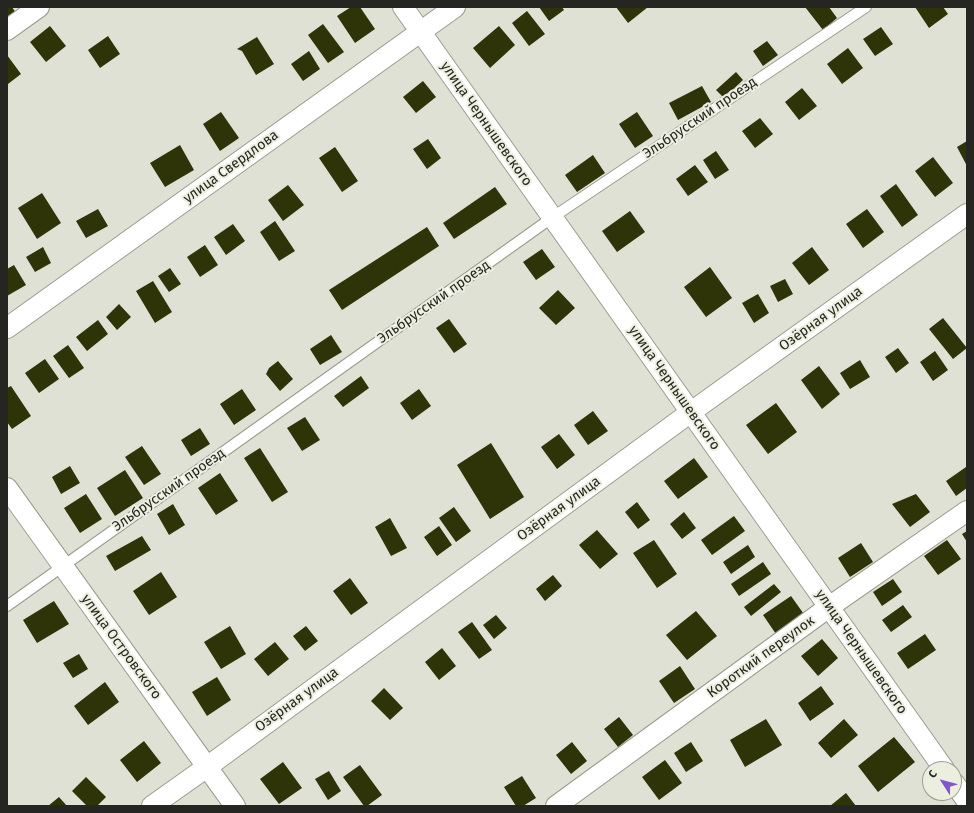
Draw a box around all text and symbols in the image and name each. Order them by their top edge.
street label: улица Чернышевского [437,58,535,190]
street label: Эльбрусский проезд [640,74,760,162]
street label: улица Свердлова [180,127,282,207]
street label: Эльбрусский проезд [375,257,493,347]
street label: Озёрная улица [776,283,866,355]
street label: улица Чернышевского [625,322,723,454]
street label: Эльбрусский проезд [110,445,228,535]
street label: Озёрная улица [514,473,604,545]
street label: улица Чернышевского [812,586,910,718]
street label: улица Островского [77,591,165,703]
street label: Короткий переулок [704,612,818,702]
street label: Озёрная улица [252,664,342,736]
north arrow [922,761,962,801]
text: С [926,768,940,781]

